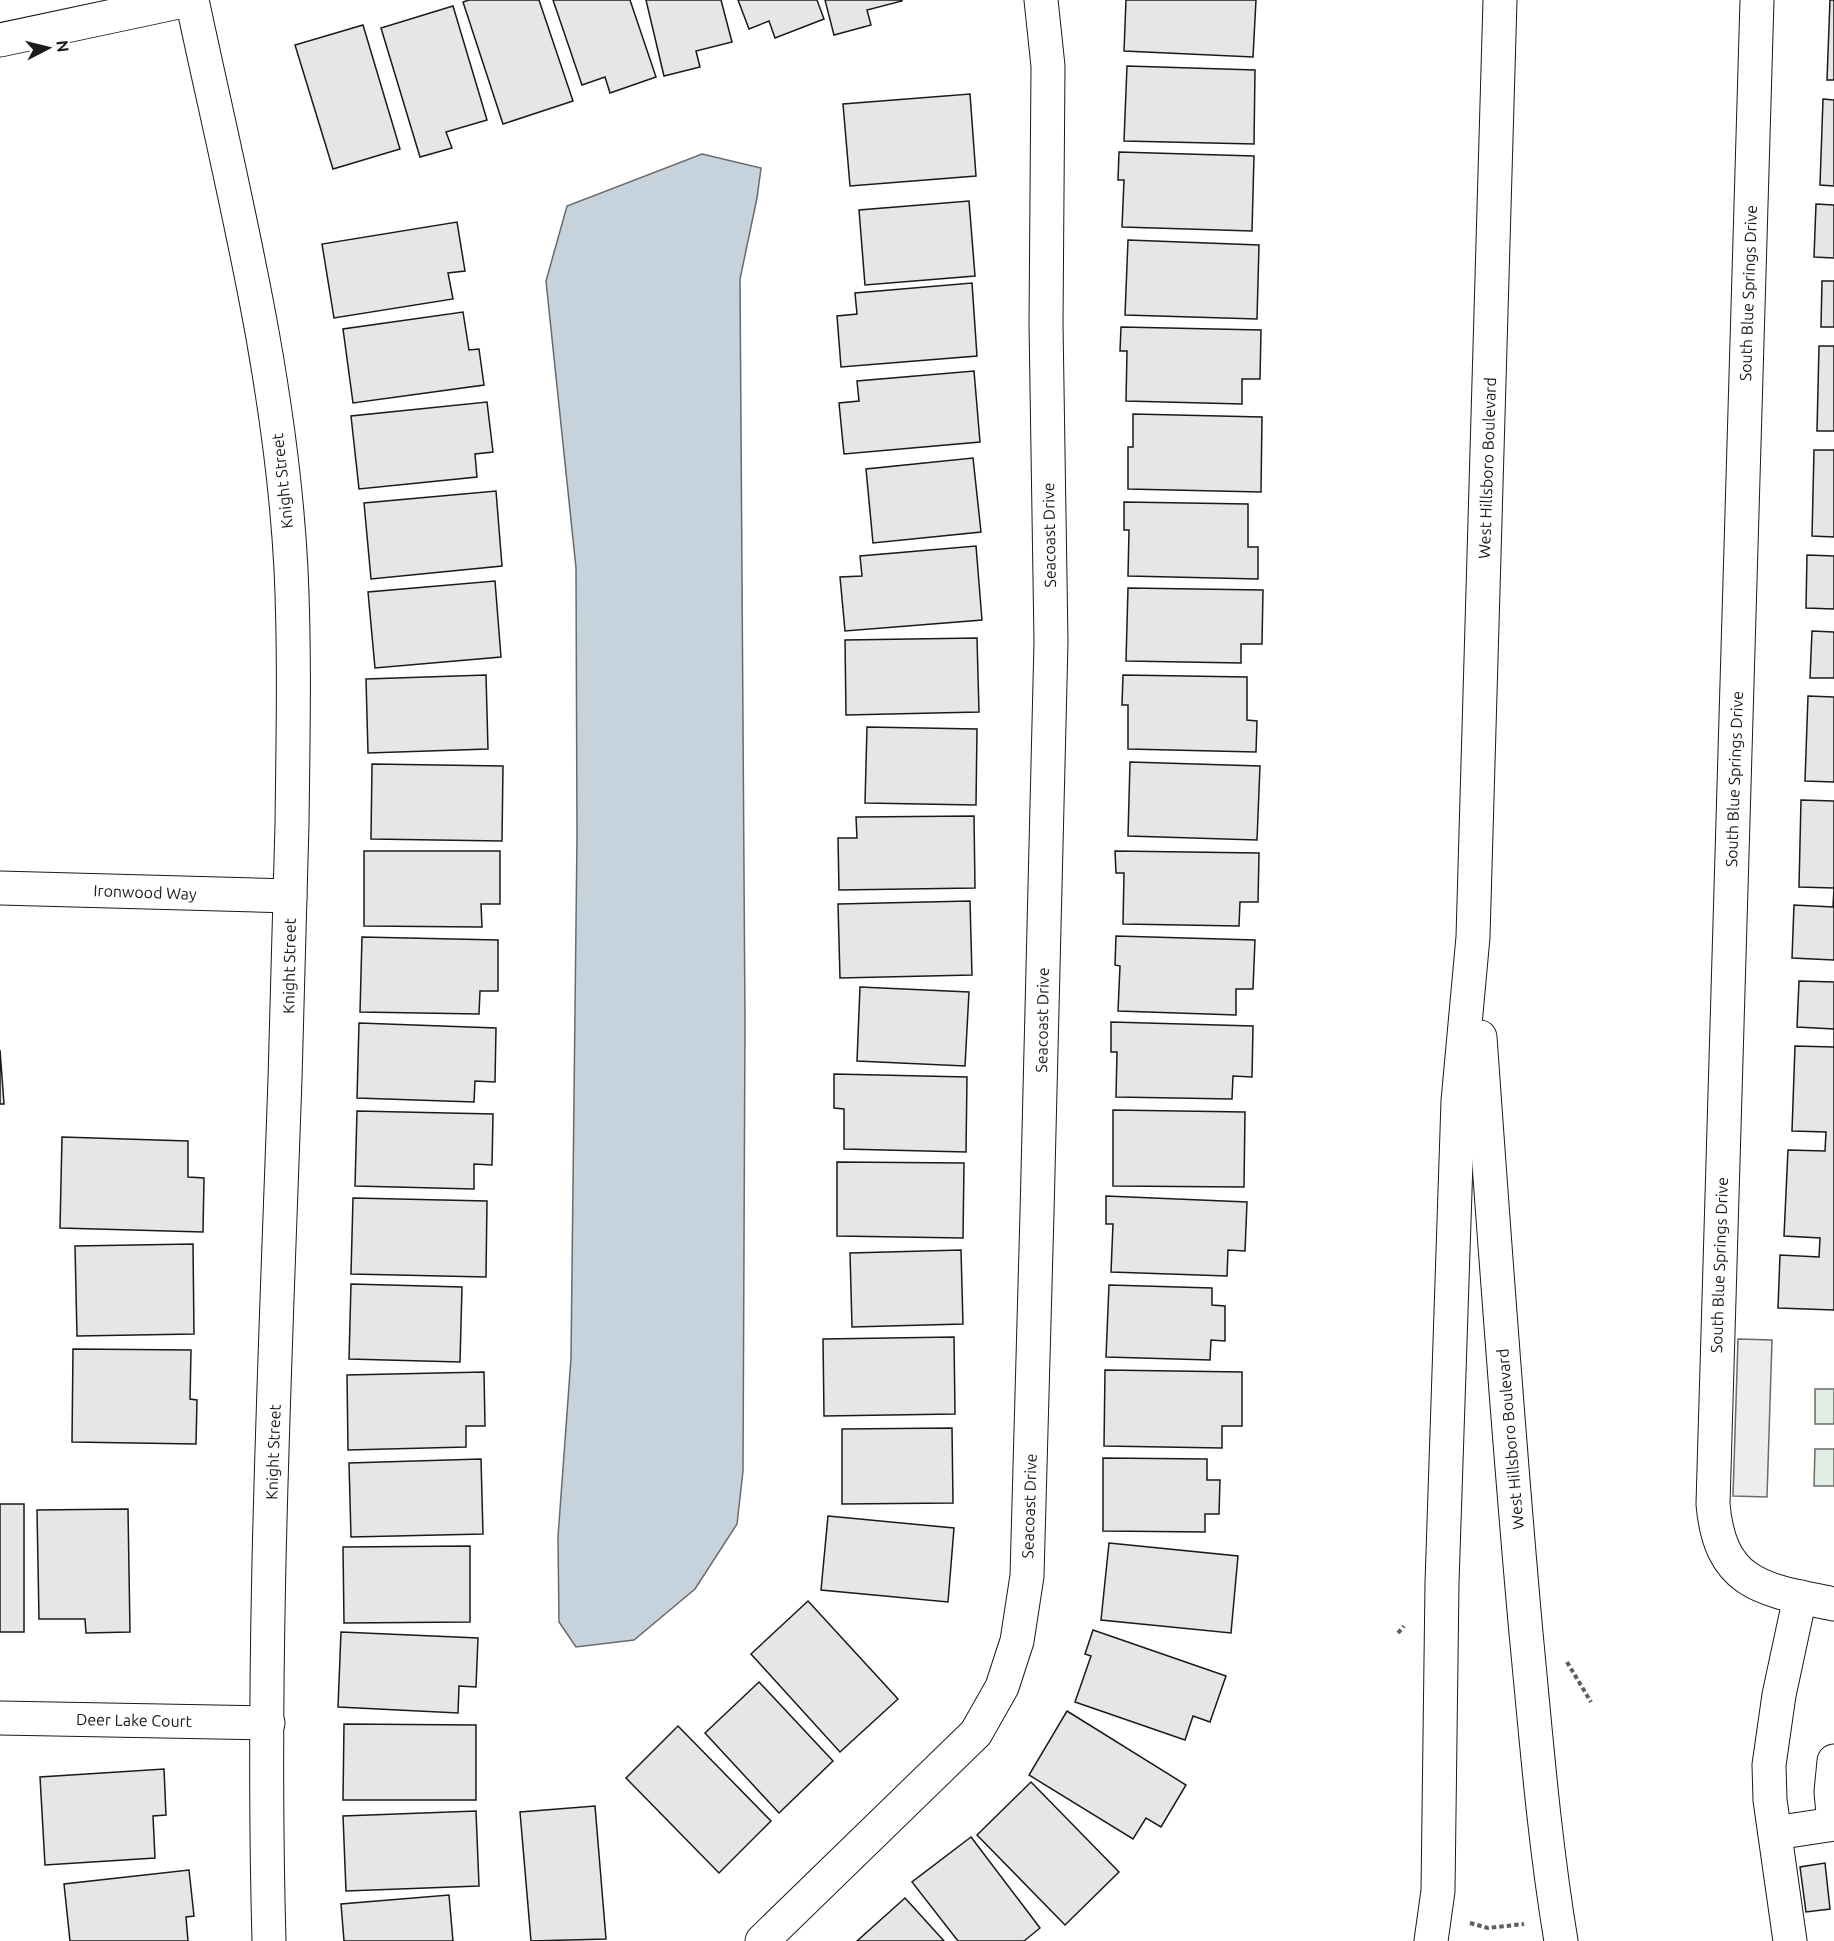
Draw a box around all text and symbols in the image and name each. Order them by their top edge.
north arrow [18,18,78,78]
text: N [53,39,73,53]
street label: South Blue Springs Drive [1736,205,1760,381]
street label: West Hillsboro Boulevard [1475,377,1499,559]
street label: Knight Street [268,432,296,530]
street label: Seacoast Drive [1039,482,1059,588]
street label: South Blue Springs Drive [1722,691,1746,867]
street label: Ironwood Way [93,881,197,903]
street label: Knight Street [279,917,299,1014]
street label: Seacoast Drive [1032,967,1052,1073]
street label: South Blue Springs Drive [1707,1177,1731,1353]
street label: West Hillsboro Boulevard [1493,1348,1527,1530]
street label: Knight Street [262,1403,284,1500]
street label: Seacoast Drive [1018,1453,1040,1559]
street label: Deer Lake Court [76,1710,193,1730]

